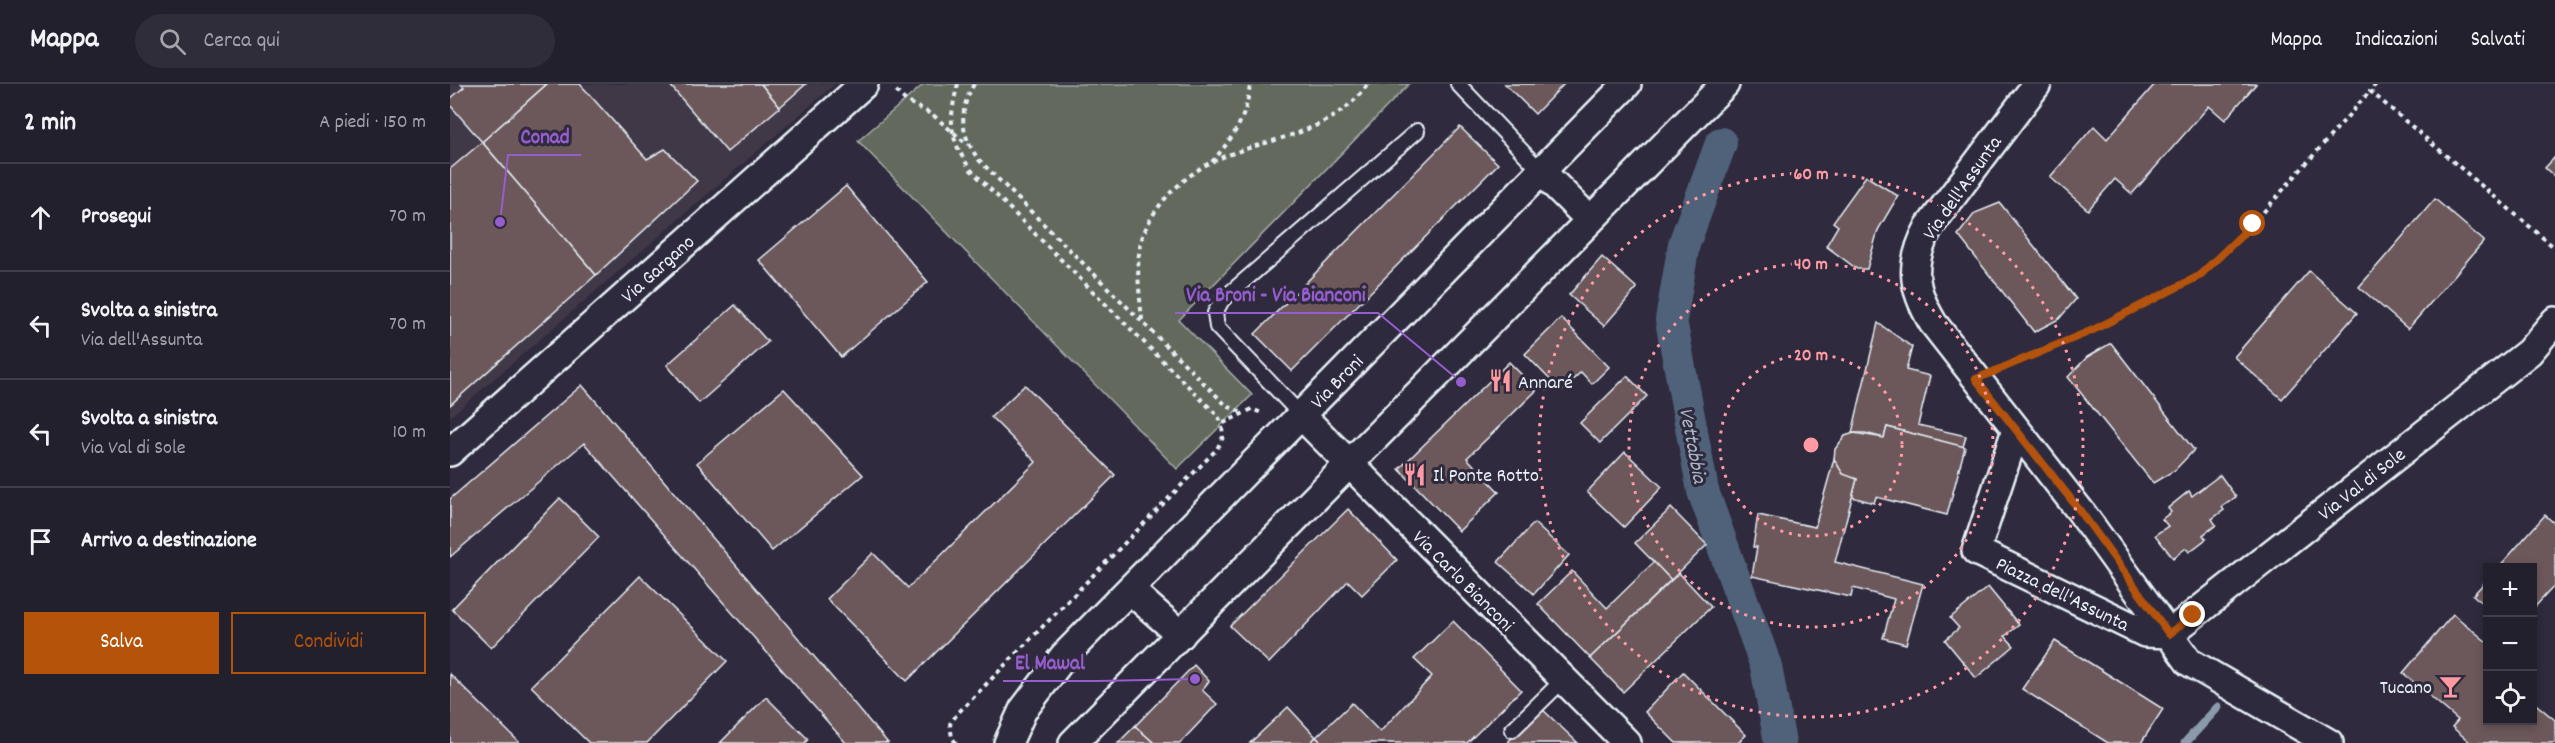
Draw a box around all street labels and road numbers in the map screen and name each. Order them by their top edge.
street label: Via dell'Assunta [1917,131,2010,246]
street label: Via Gargano [616,230,702,311]
street label: Via Broni [1305,349,1371,417]
street label: Via Val di Sole [2313,442,2413,529]
street label: Via Carlo Bianconi [1405,525,1519,640]
street label: Piazza dell'Assunta [1990,551,2134,640]

